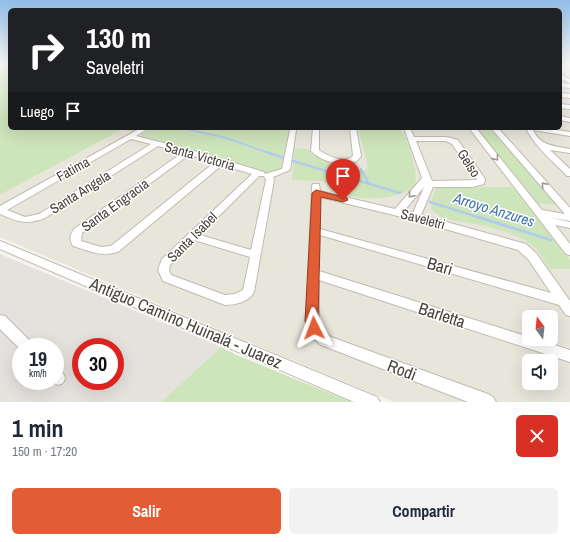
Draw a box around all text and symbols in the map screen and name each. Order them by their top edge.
text: 130 m [86,19,151,57]
icon: right [20,24,72,76]
text: Saveletri [86,55,144,80]
icon: arrive [62,100,84,122]
text: Luego [20,101,54,122]
street label: Santa Victoria [163,137,238,175]
street label: Gelso [453,146,485,180]
street label: Fatima [53,152,93,185]
one-way arrow [492,154,499,161]
pin [326,159,360,200]
icon: arrive [332,165,354,187]
street label: Santa Angela [46,166,114,218]
street label: Santa Engracia [78,174,153,236]
one-way arrow [542,182,549,190]
water label: Arroyo Anzures [450,187,537,232]
one-way arrow [409,191,416,198]
street label: Saveletri [399,204,447,234]
street label: Santa Isabel [163,208,221,266]
street label: Bari [425,251,456,280]
street label: Antiguo Camino Huinalá - Juarez [86,271,286,374]
street label: Barletta [416,296,469,333]
position arrow [293,307,335,349]
north arrow [522,310,558,346]
map controls [522,310,558,390]
speed limit sign: 30 [72,338,124,390]
text: 19 [29,345,47,372]
street label: Rodi [384,354,420,386]
button: sound [522,354,558,390]
text: km/h [29,367,47,380]
text: 1 min [12,412,63,444]
button: close [516,415,558,457]
text: 150 m · 17:20 [12,443,77,460]
button: Salir [12,488,281,534]
button: Compartir [289,488,558,534]

